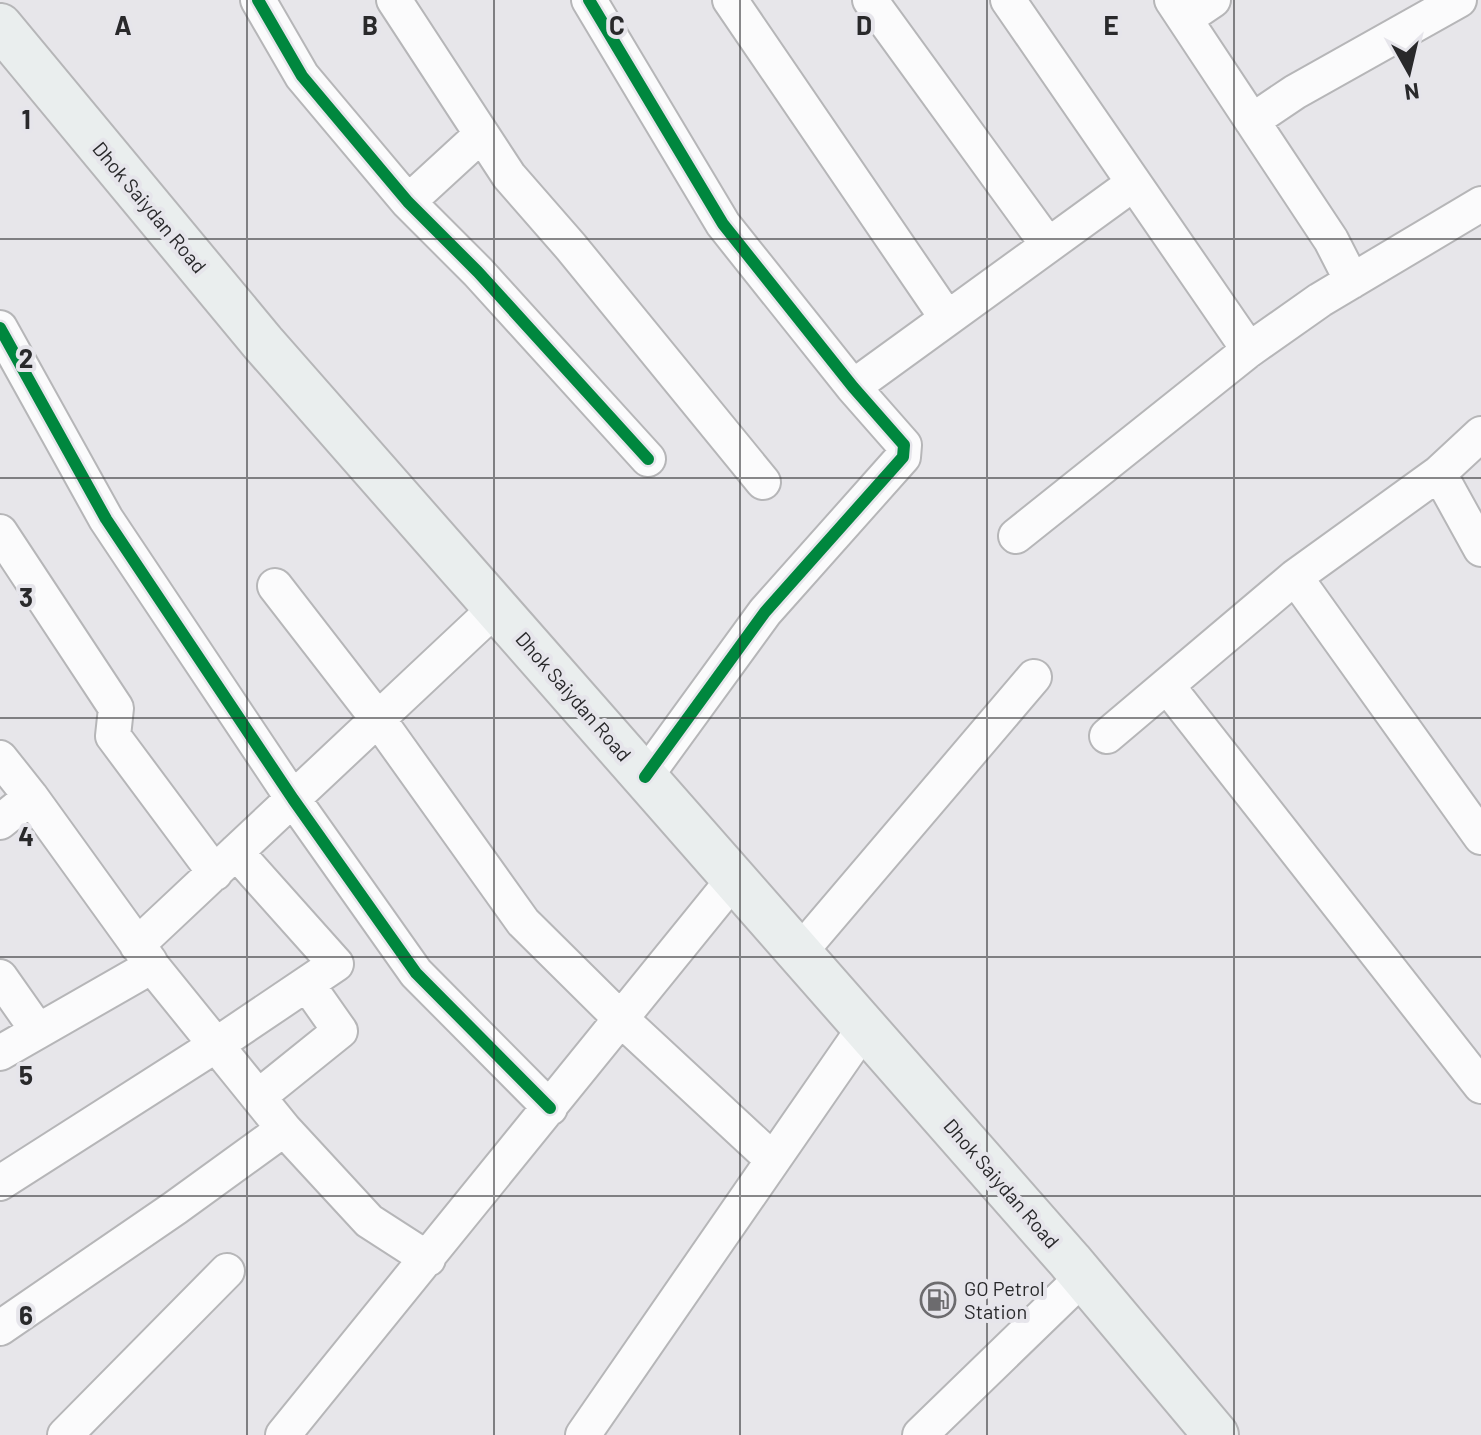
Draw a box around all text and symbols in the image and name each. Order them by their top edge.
text: A [114,9,132,40]
text: B [362,9,378,40]
text: C [609,9,625,40]
text: D [856,9,872,40]
text: E [1103,9,1119,40]
north arrow [1369,32,1449,112]
text: N [1403,79,1421,107]
text: 1 [21,103,31,134]
street label: Dhok Saiydan Road [88,137,212,277]
text: 2 [19,342,33,373]
text: 3 [19,581,33,612]
street label: Dhok Saiydan Road [511,626,637,766]
text: 4 [18,820,34,851]
text: 5 [19,1059,33,1090]
street label: Dhok Saiydan Road [939,1113,1065,1253]
place label: GO Petrol Station [964,1276,1045,1323]
fuel station icon: GO Petrol Station [919,1281,957,1319]
text: 6 [19,1299,33,1330]

